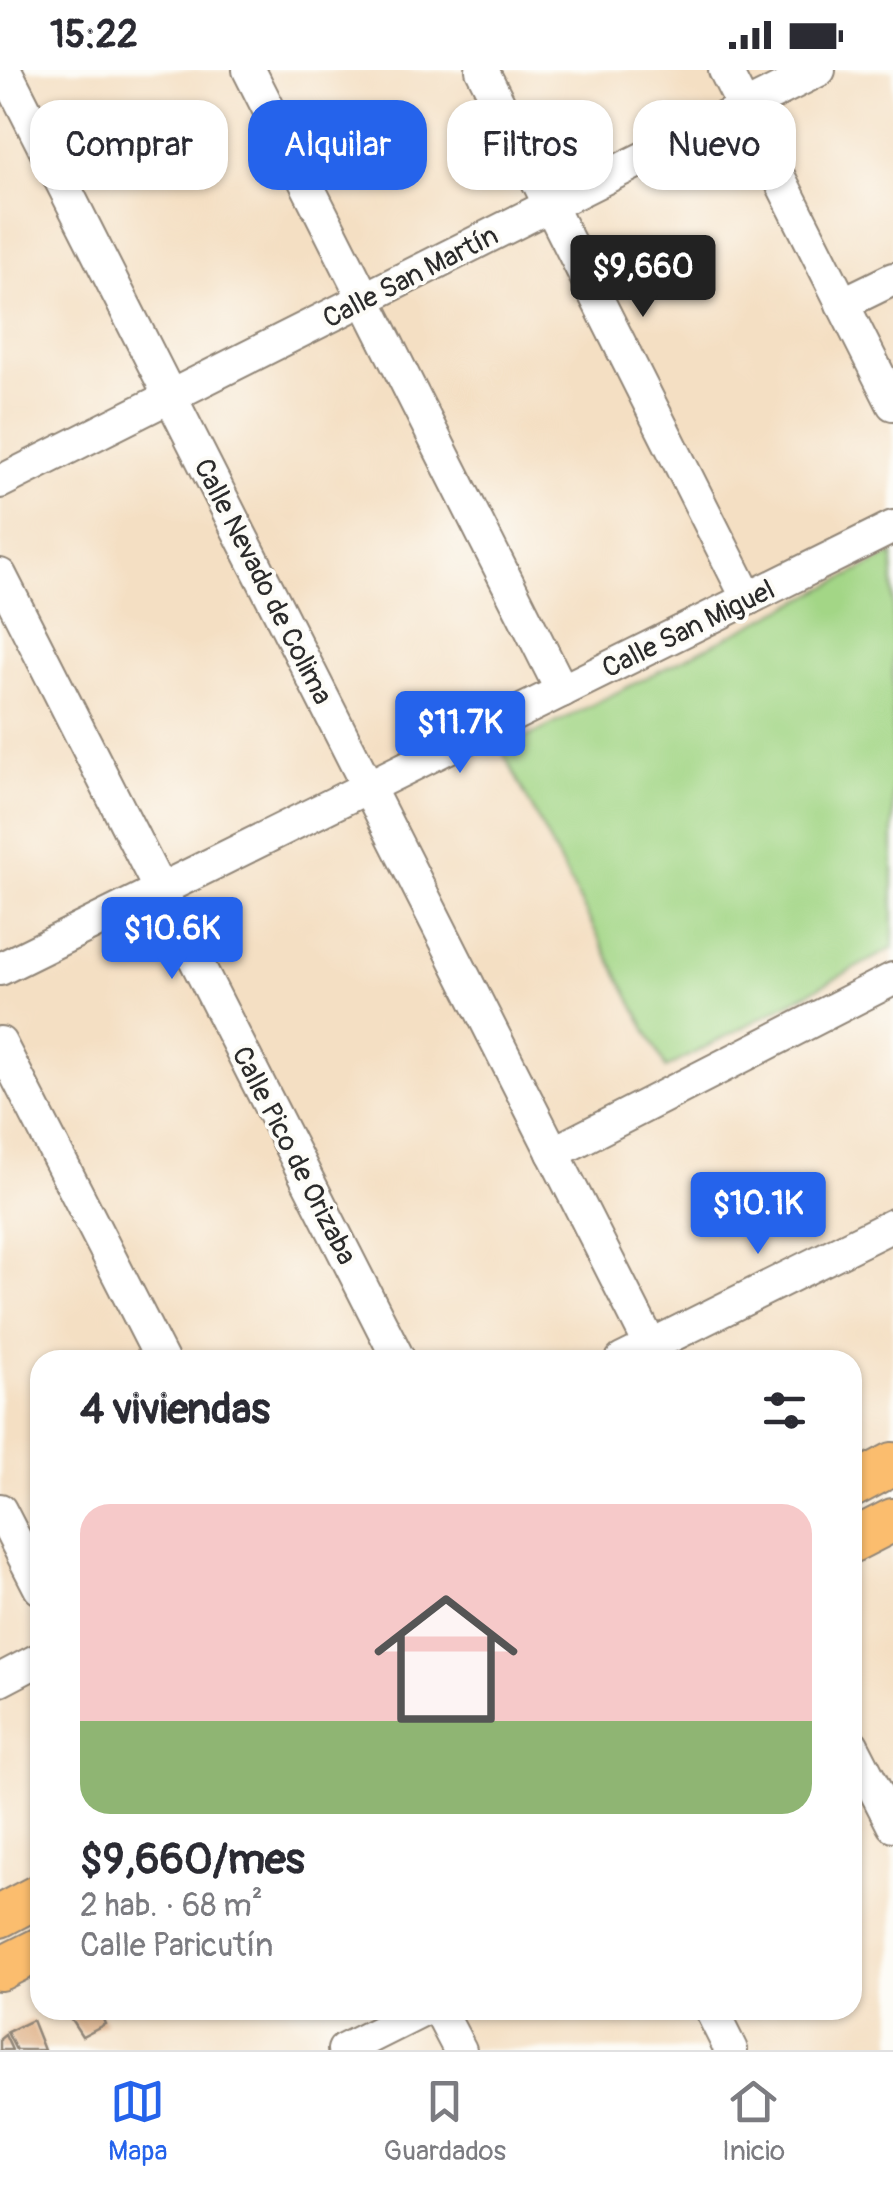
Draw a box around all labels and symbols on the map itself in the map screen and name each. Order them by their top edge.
street label: Calle San Martín [317,218,504,337]
pin: $9,660 [562,235,724,320]
street label: Calle Nevado de Colima [186,453,340,710]
street label: Calle San Miguel [597,572,781,686]
pin: $11.7K [379,691,541,776]
pin: $10.6K [91,897,253,982]
street label: Calle Pico de Orizaba [224,1041,364,1271]
pin: $10.1K [677,1172,839,1257]

